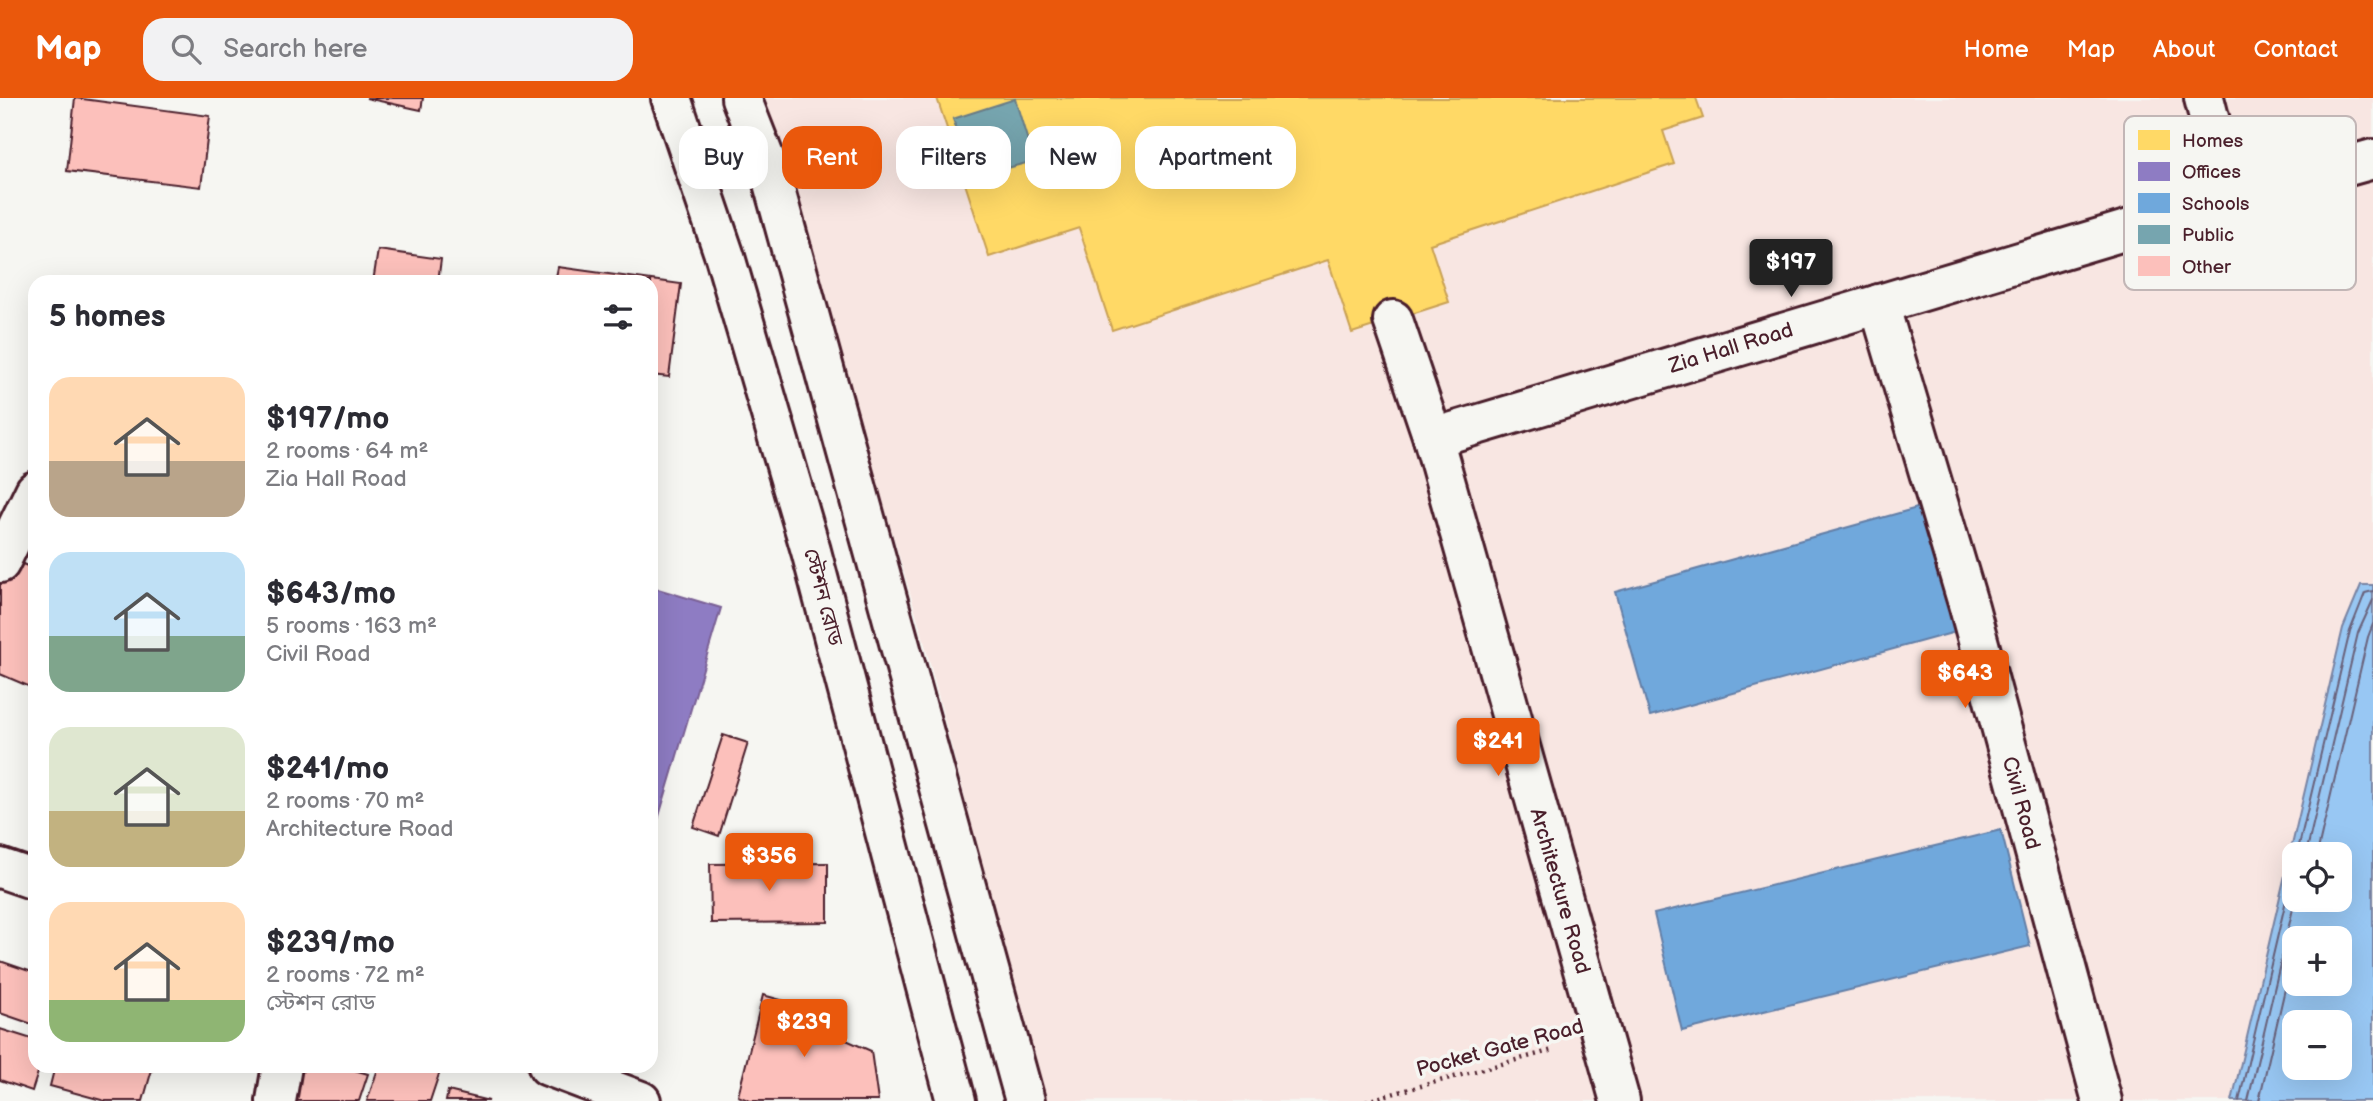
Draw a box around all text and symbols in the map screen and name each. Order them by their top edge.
search box [143,18,633,81]
text: Map [35,29,101,69]
icon: search [167,30,205,68]
text: Search here [223,34,367,65]
text: Home [1964,35,2029,64]
text: Map [2067,35,2115,64]
text: About [2153,35,2215,64]
text: Contact [2253,35,2338,64]
legend [2124,116,2356,290]
chip: Buy [679,126,768,189]
chip: Rent [782,126,882,189]
chip: Filters [896,126,1011,189]
chip: New [1025,126,1121,189]
chip: Apartment [1135,126,1296,189]
text: Homes [2182,130,2243,153]
text: Offices [2182,161,2241,184]
text: Schools [2182,193,2249,216]
text: Public [2182,224,2234,247]
pin: $197 [1750,240,1832,299]
text: $197 [1765,248,1817,276]
text: Other [2182,256,2232,279]
icon: filters [599,298,637,336]
text: 5 homes [49,299,166,335]
street label: Zia Hall Road [1665,317,1796,379]
text: $197/mo [266,401,389,437]
icon: home [105,405,189,489]
text: 2 rooms · 64 m² [266,437,428,465]
text: Zia Hall Road [266,465,407,493]
street label: স্টেশন রোড [798,546,848,649]
text: $643/mo [266,576,396,612]
icon: home [105,580,189,664]
text: 5 rooms · 163 m² [266,612,437,640]
text: Civil Road [266,640,370,668]
pin: $643 [1924,650,2006,710]
text: $643 [1937,659,1993,687]
pin: $241 [1457,718,1539,778]
text: $241 [1473,727,1523,755]
text: $241/mo [266,751,389,787]
street label: Civil Road [1997,754,2045,852]
icon: home [105,755,189,839]
text: 2 rooms · 70 m² [266,787,425,815]
street label: Architecture Road [1524,805,1596,977]
text: Architecture Road [266,815,454,843]
pin: $356 [728,834,810,893]
text: $356 [741,842,797,870]
map controls [2282,842,2352,1080]
button: locate [2282,842,2352,912]
text: $239/mo [266,925,395,961]
button: + [2282,926,2352,996]
icon: home [105,930,189,1014]
text: 2 rooms · 72 m² [266,961,425,989]
text: স্টেশন রোড [266,989,375,1017]
pin: $239 [763,1000,845,1059]
text: $239 [776,1008,832,1036]
button: − [2282,1010,2352,1080]
street label: Pocket Gate Road [1414,1014,1586,1082]

